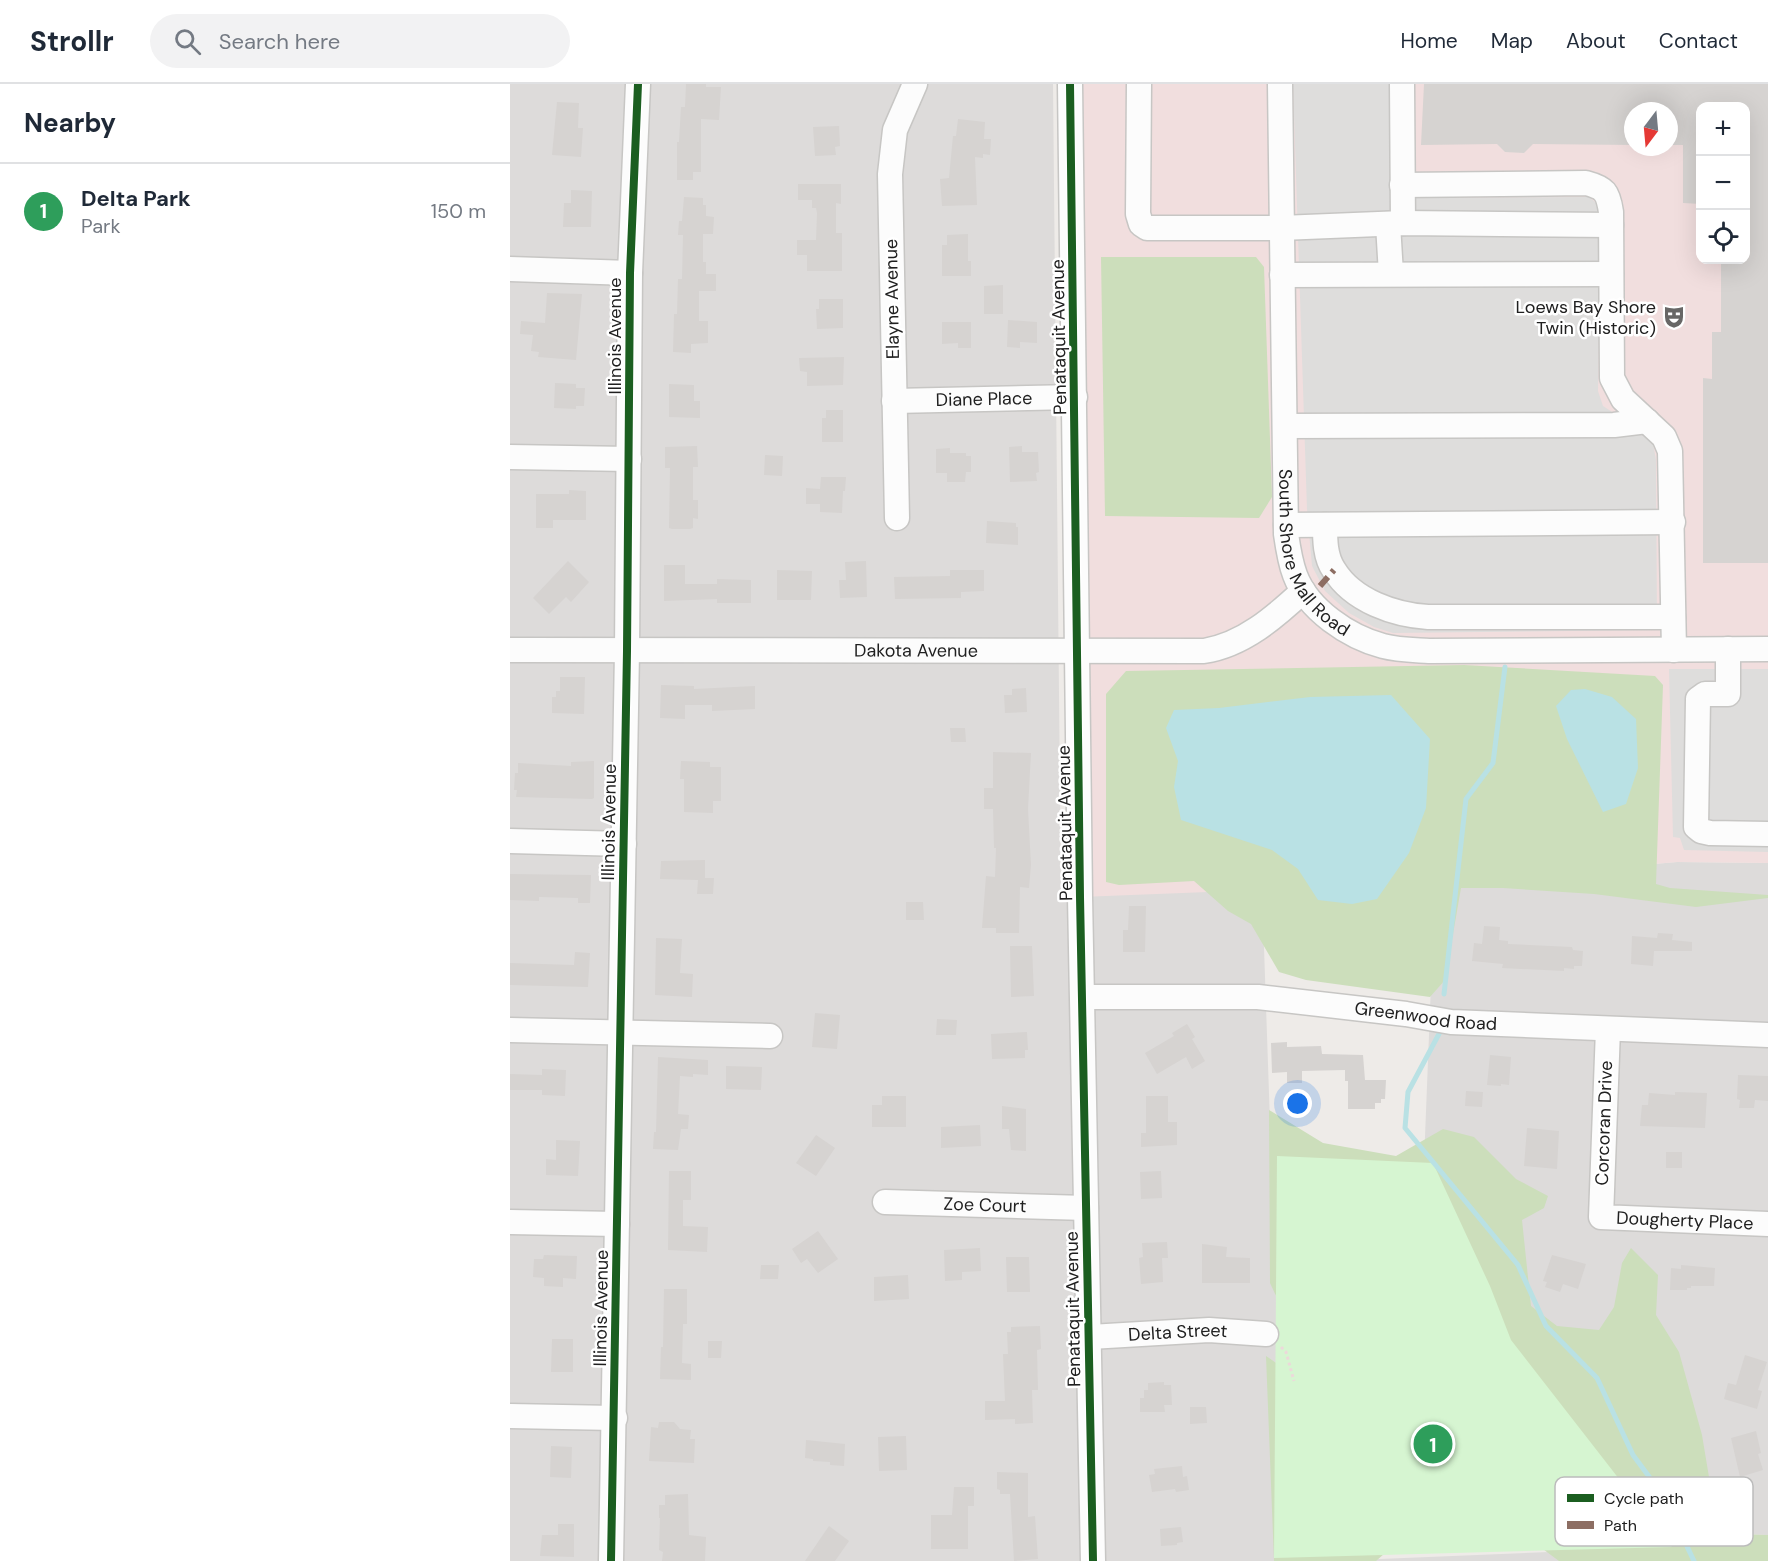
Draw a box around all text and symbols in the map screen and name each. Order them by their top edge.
search box [150,14,570,68]
text: Strollr [30,23,114,60]
icon: search [171,25,204,58]
text: Search here [219,27,340,56]
text: Home [1400,27,1458,55]
text: Map [1491,27,1533,55]
text: About [1566,27,1626,55]
text: Contact [1659,27,1738,55]
north arrow [1624,102,1678,156]
map controls [1696,102,1750,264]
button: + [1696,102,1750,156]
text: Nearby [24,106,116,140]
button: − [1696,156,1750,210]
text: Delta Park [81,184,191,213]
text: 1 [40,198,47,224]
text: 150 m [431,198,486,224]
button: locate [1696,210,1750,264]
text: Park [81,213,121,239]
street label: Elayne Avenue [879,239,905,359]
street label: Penataquit Avenue [1046,259,1072,415]
street label: Illinois Avenue [603,278,627,394]
place label: Loews Bay Shore Twin (Historic) [1516,295,1656,340]
theatre icon: Loews Bay Shore Twin (Historic) [1661,304,1687,330]
street label: Diane Place [935,386,1033,412]
street label: South Shore Mall Road [1273,469,1354,642]
street label: Dakota Avenue [854,638,978,663]
street label: Penataquit Avenue [1052,745,1078,901]
street label: Illinois Avenue [596,763,622,881]
street label: Greenwood Road [1353,996,1498,1036]
street label: Corcoran Drive [1590,1060,1618,1186]
your location [1283,1089,1312,1118]
street label: Zoe Court [943,1192,1027,1218]
street label: Dougherty Place [1616,1206,1754,1235]
street label: Penataquit Avenue [1060,1231,1086,1387]
street label: Illinois Avenue [588,1249,614,1367]
street label: Delta Street [1128,1318,1228,1347]
pin: 1 [1414,1422,1452,1466]
legend [1555,1477,1753,1546]
text: Cycle path [1604,1488,1684,1509]
text: Path [1604,1515,1637,1536]

